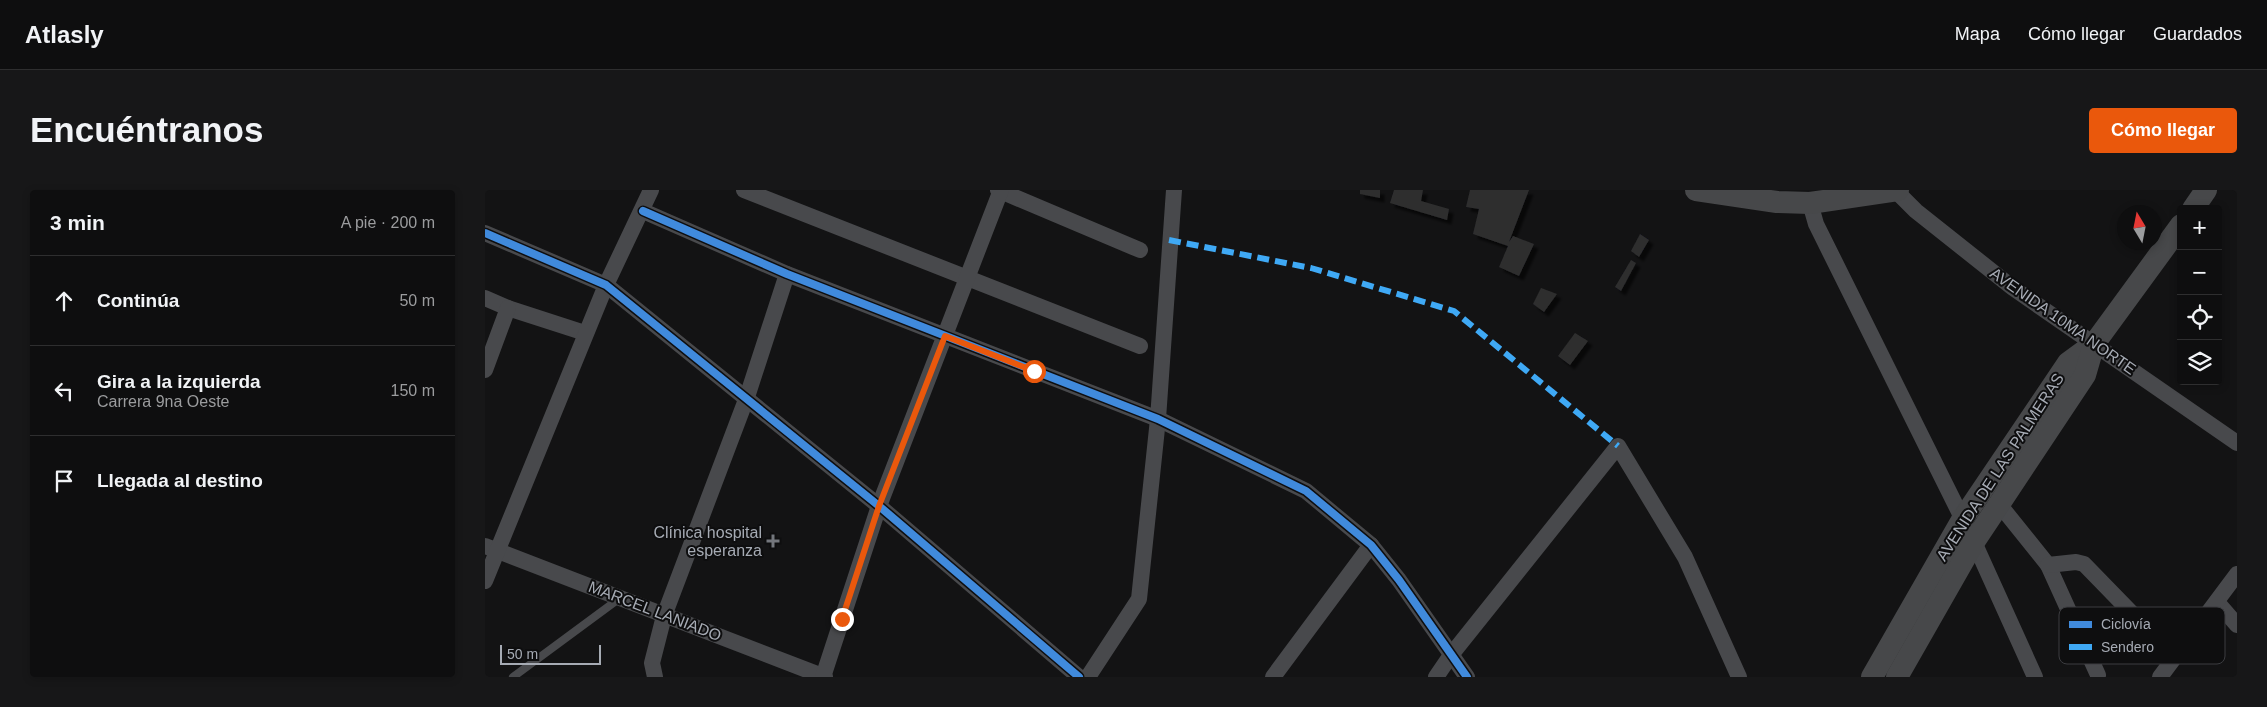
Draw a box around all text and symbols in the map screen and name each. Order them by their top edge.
text: Atlasly [25,21,104,48]
text: Mapa [1955,24,2000,44]
text: Cómo llegar [2028,24,2125,44]
text: Guardados [2153,24,2242,44]
button: Cómo llegar [2089,108,2237,153]
text: Encuéntranos [30,110,263,149]
north arrow [2117,205,2162,250]
map controls [2177,205,2222,385]
button: + [2177,205,2222,250]
text: 3 min [50,211,105,234]
text: A pie · 200 m [341,214,435,231]
button: − [2177,250,2222,295]
street label: AVENIDA 10MA NORTE [1987,264,2139,378]
icon: ahead [50,287,78,315]
text: Continúa [97,290,179,311]
text: 50 m [399,292,435,309]
button: locate [2177,295,2222,340]
button: layers [2177,340,2222,385]
route start [1023,360,1046,383]
street label: AVENIDA DE LAS PALMERAS [1933,370,2067,564]
text: Gira a la izquierda [97,371,261,392]
icon: left [50,377,78,405]
text: 150 m [391,382,435,399]
text: Carrera 9na Oeste [97,393,230,410]
icon: arrive [50,467,78,495]
text: Llegada al destino [97,470,263,491]
place label: Clínica hospital esperanza [654,524,762,559]
marker: Clínica hospital esperanza [766,534,780,548]
street label: MARCEL LANIADO [586,578,724,644]
legend [2059,607,2225,664]
route end [831,608,854,631]
text: Ciclovía [2101,616,2151,632]
text: Sendero [2101,639,2154,655]
scale bar [500,642,601,665]
text: 50 m [507,646,538,662]

